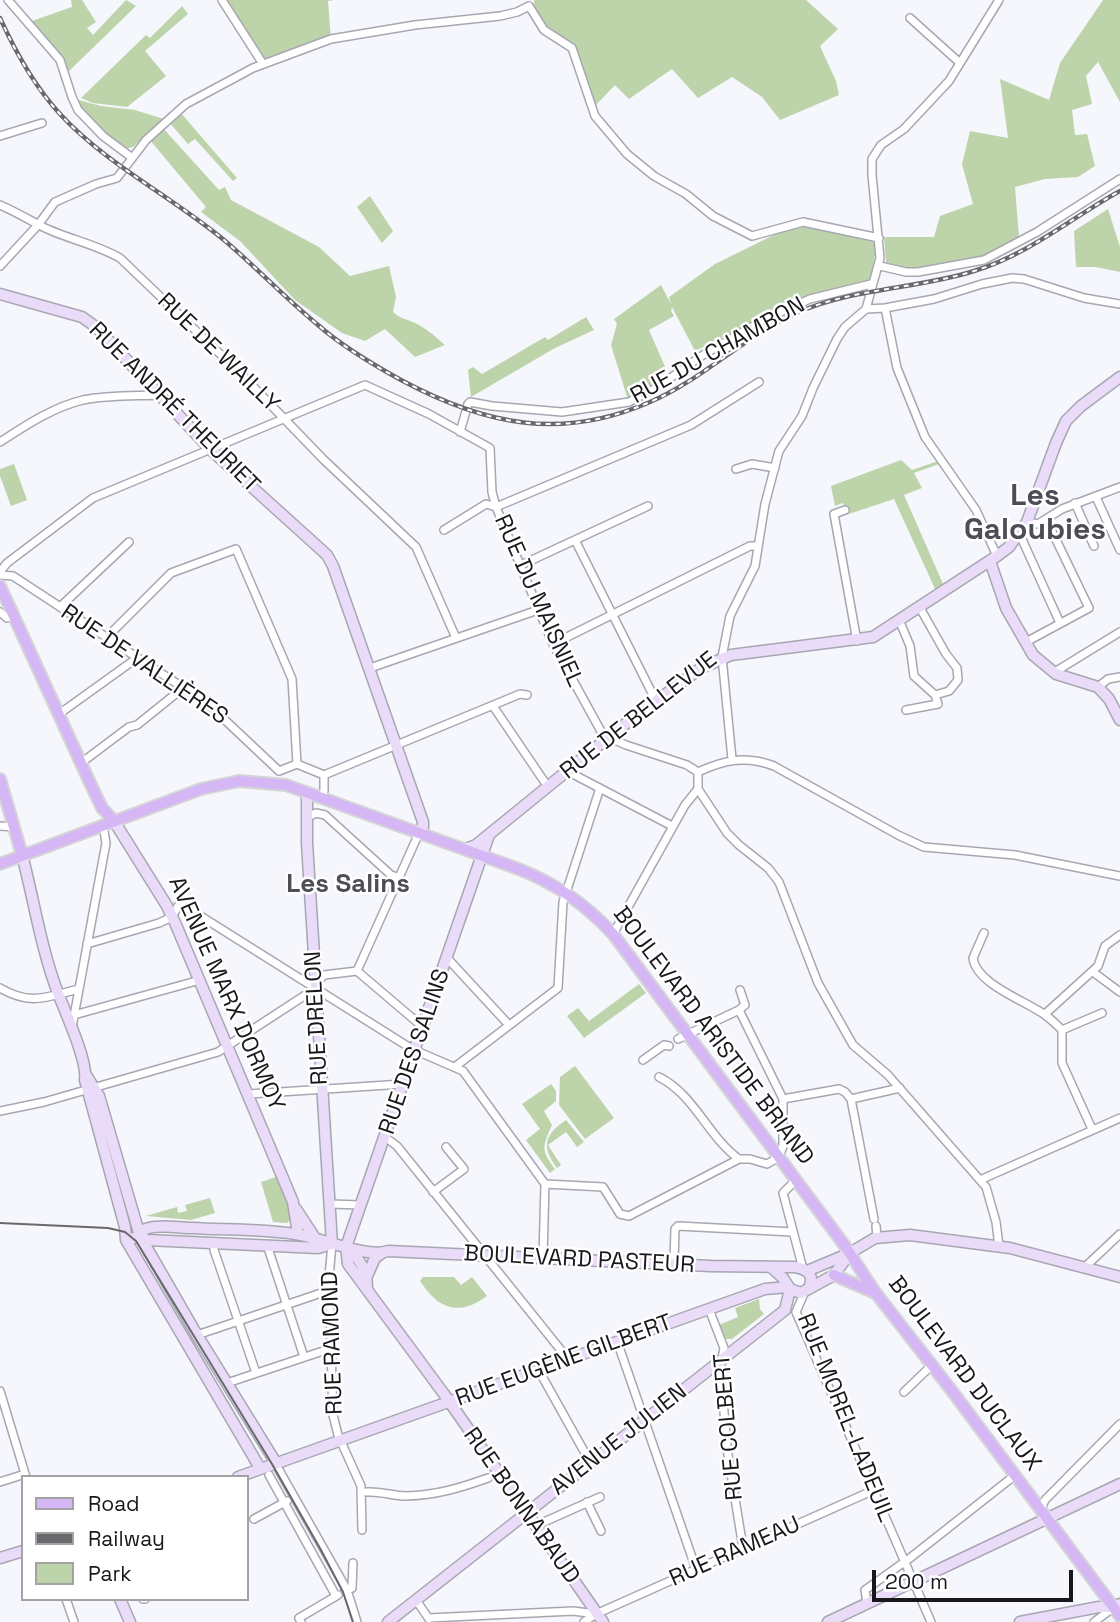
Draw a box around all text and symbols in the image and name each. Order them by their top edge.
street label: RUE DE WAILLY [151,288,285,418]
street label: RUE DU CHAMBON [626,292,810,410]
street label: RUE ANDRÉ THEURIET [83,317,265,499]
district label: Les Galoubies [964,479,1106,550]
street label: RUE DU MAISNIEL [488,511,588,691]
street label: RUE DE VALLIÈRES [55,599,233,731]
street label: RUE DE BELLEVUE [555,646,723,786]
district label: Les Salins [286,869,410,901]
street label: AVENUE MARX DORMOY [162,873,290,1115]
street label: BOULEVARD ARISTIDE BRIAND [607,901,819,1171]
street label: RUE DRELON [300,950,334,1086]
street label: RUE DES SALINS [374,966,456,1138]
street label: BOULEVARD PASTEUR [463,1240,695,1280]
street label: RUE RAMOND [317,1271,349,1415]
street label: BOULEVARD DUCLAUX [882,1271,1046,1477]
street label: RUE EUGÈNE GILBERT [452,1309,676,1413]
street label: RUE MOREL-LADEUIL [791,1310,899,1526]
street label: RUE COLBERT [709,1352,749,1502]
street label: AVENUE JULIEN [545,1378,693,1502]
street label: RUE BONNABAUD [457,1423,585,1589]
legend [21,1475,248,1601]
text: Road [88,1490,140,1517]
street label: RUE RAMEAU [665,1511,805,1593]
text: Railway [88,1525,165,1552]
scale bar [875,1556,1076,1600]
text: Park [88,1560,132,1587]
text: 200 m [885,1568,948,1595]

